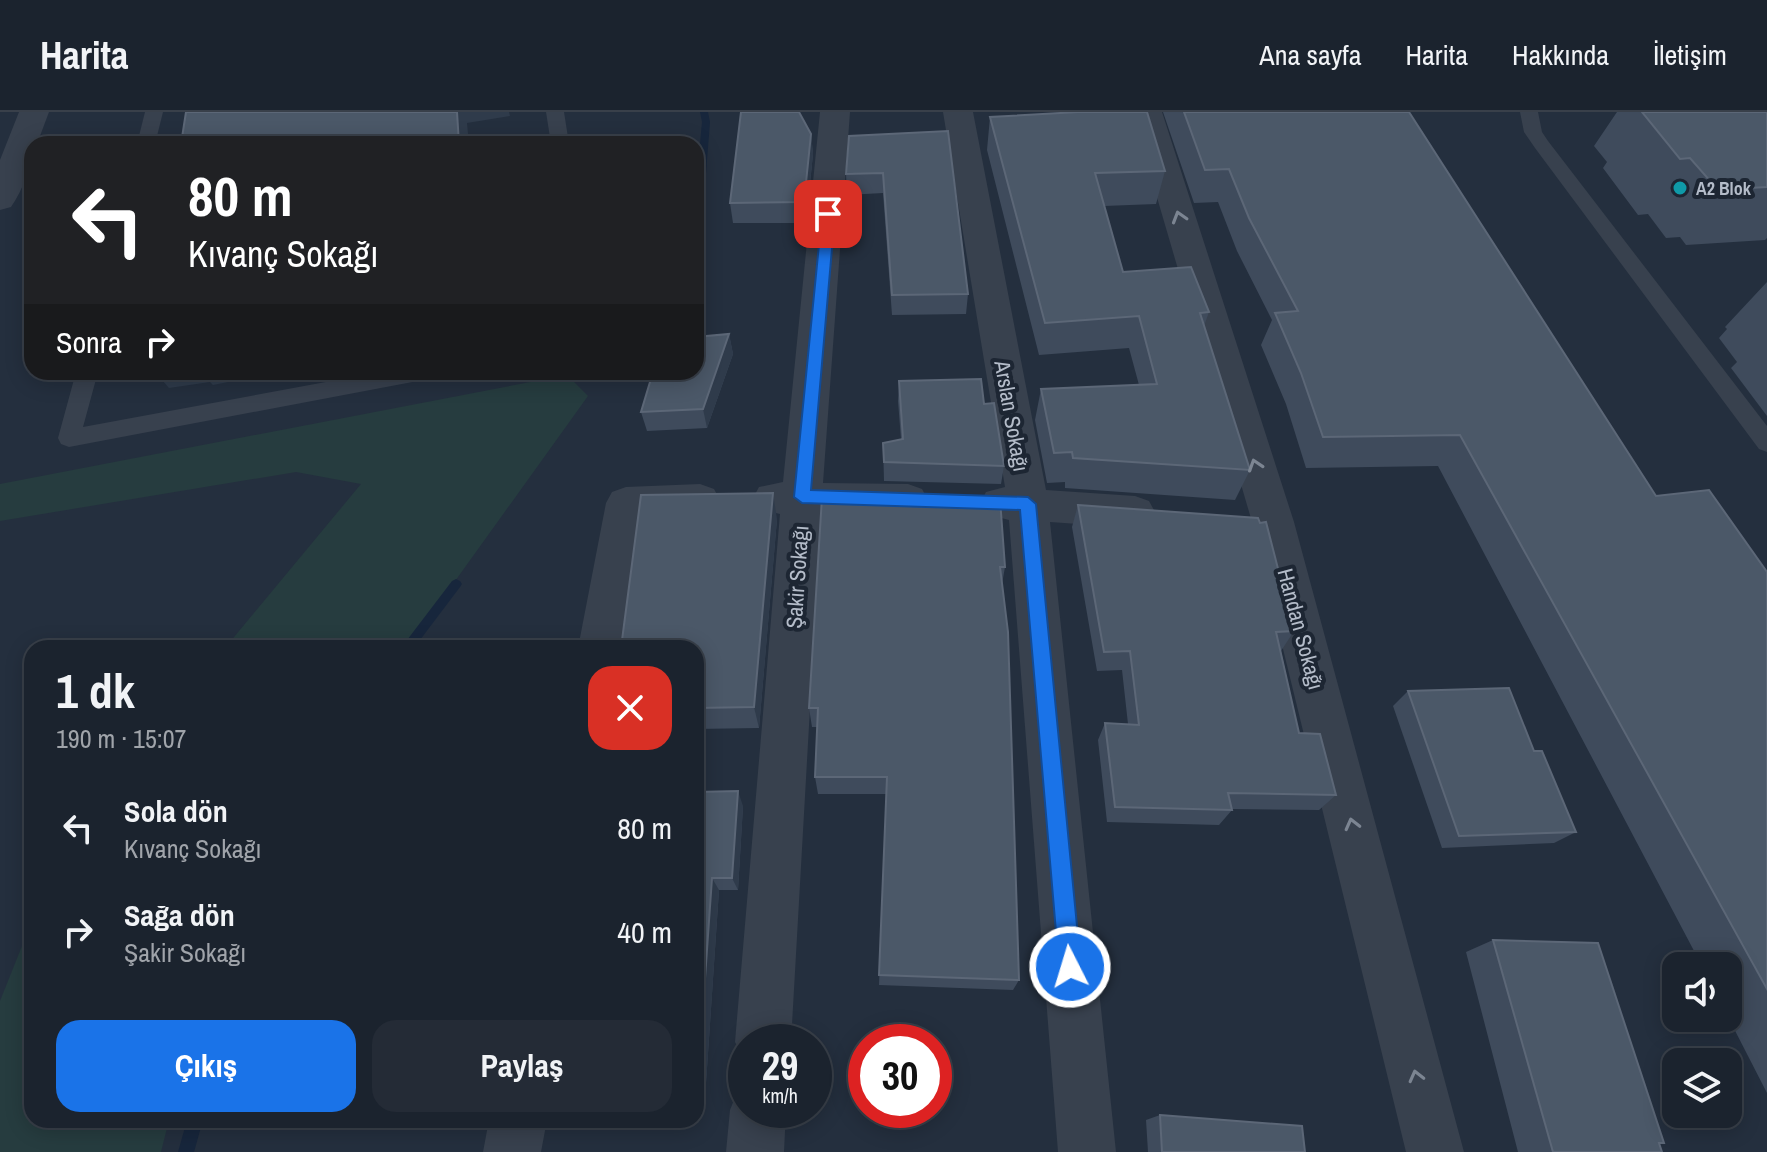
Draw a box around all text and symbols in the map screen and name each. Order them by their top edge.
text: Harita [40,30,128,81]
text: Ana sayfa [1259,36,1361,74]
text: Harita [1405,36,1468,74]
text: Hakkında [1512,36,1609,74]
text: İletişim [1653,36,1727,74]
text: 80 m [188,158,293,233]
icon: left [56,168,160,272]
place label: A2 Blok [1696,176,1752,201]
marker: A2 Blok [1671,179,1689,197]
pin [794,180,862,248]
icon: arrive [806,192,850,236]
one-way arrow [1172,210,1188,224]
text: Kıvanç Sokağı [188,230,378,278]
icon: right [138,320,182,364]
text: Sonra [56,322,122,362]
street label: Arslan Sokağı [987,357,1037,474]
one-way arrow [1248,459,1264,473]
street label: Şakir Sokağı [778,524,816,630]
street label: Handan Sokağı [1270,565,1332,693]
text: 1 dk [56,658,135,723]
button: close [588,666,672,750]
text: 190 m · 15:07 [56,721,186,756]
text: Sola dön [124,791,228,831]
icon: left [56,806,100,850]
text: 80 m [617,808,672,848]
one-way arrow [1344,818,1361,832]
text: Kıvanç Sokağı [124,831,262,866]
text: Sağa dön [124,895,235,935]
icon: right [56,910,100,954]
text: 40 m [617,912,672,952]
position arrow [1028,925,1112,1009]
text: Şakir Sokağı [124,935,246,970]
map controls [1662,952,1742,1128]
button: sound [1662,952,1742,1032]
button: Çıkış [56,1020,356,1112]
button: Paylaş [372,1020,672,1112]
speed limit sign: 30 [848,1024,952,1128]
text: 29 [762,1039,798,1092]
button: layers [1662,1048,1742,1128]
one-way arrow [1408,1070,1425,1084]
text: km/h [762,1082,798,1109]

